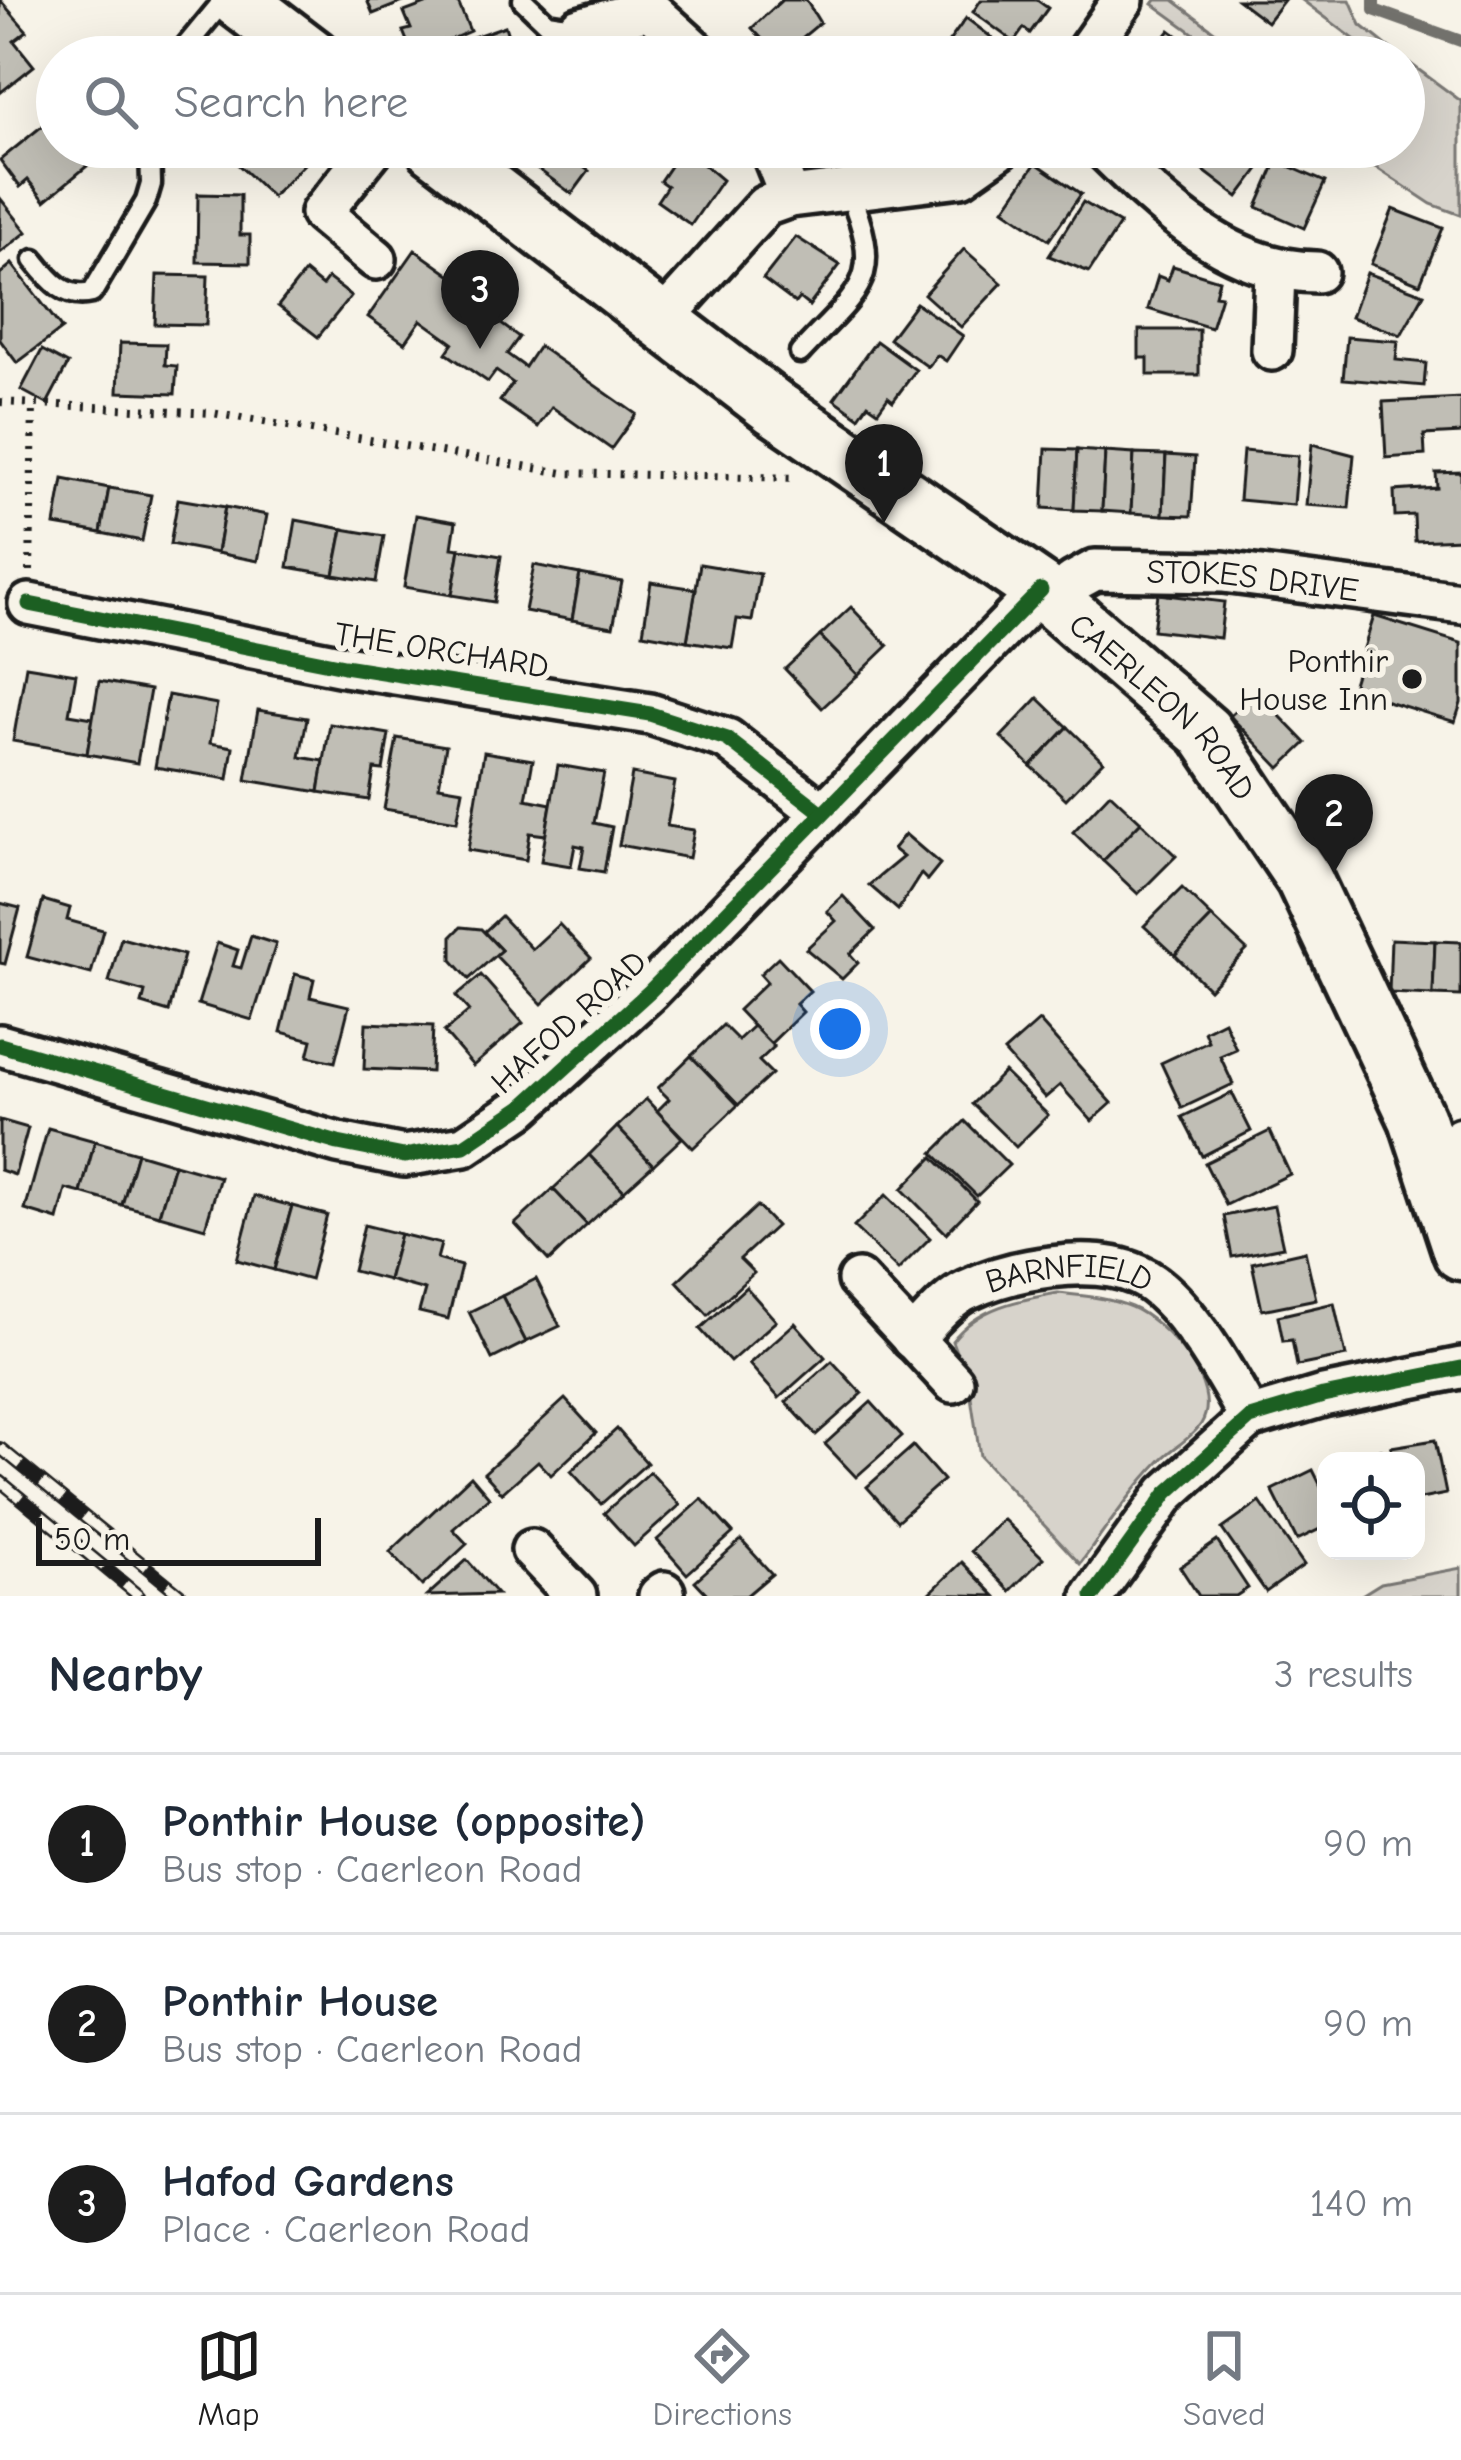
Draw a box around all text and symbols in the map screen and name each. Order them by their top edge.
search box [36,36,1425,168]
icon: search [78,69,144,135]
text: Search here [174,76,408,128]
pin: 3 [441,250,519,349]
pin: 1 [845,424,923,523]
street label: STOKES DRIVE [1146,553,1361,610]
street label: CAERLEON ROAD [1061,605,1263,807]
street label: THE ORCHARD [332,614,552,686]
place label: Ponthir House Inn [1239,642,1388,718]
marker: Ponthir House Inn [1399,666,1425,692]
pin: 2 [1295,774,1373,873]
street label: HAFOD ROAD [483,942,654,1101]
your location [810,999,870,1059]
street label: BARNFIELD [981,1247,1160,1301]
map controls [1317,1452,1425,1560]
button: locate [1317,1452,1425,1560]
scale bar [36,1512,321,1565]
text: 50 m [54,1520,130,1558]
text: Nearby [48,1645,202,1704]
text: 3 results [1274,1652,1413,1697]
text: Ponthir House (opposite) [162,1795,646,1847]
text: 1 [79,1821,95,1866]
text: 90 m [1323,1821,1413,1866]
text: Bus stop · Caerleon Road [162,1847,582,1892]
text: Ponthir House [162,1975,438,2027]
text: 2 [77,2001,97,2046]
text: 90 m [1323,2001,1413,2046]
text: Bus stop · Caerleon Road [162,2027,582,2072]
text: Hafod Gardens [162,2155,454,2207]
text: 3 [77,2181,97,2226]
text: 140 m [1310,2181,1413,2226]
text: Place · Caerleon Road [162,2207,530,2252]
tab: Map [196,2323,262,2433]
tab: Directions [653,2323,792,2433]
tab: Saved [1183,2323,1265,2433]

